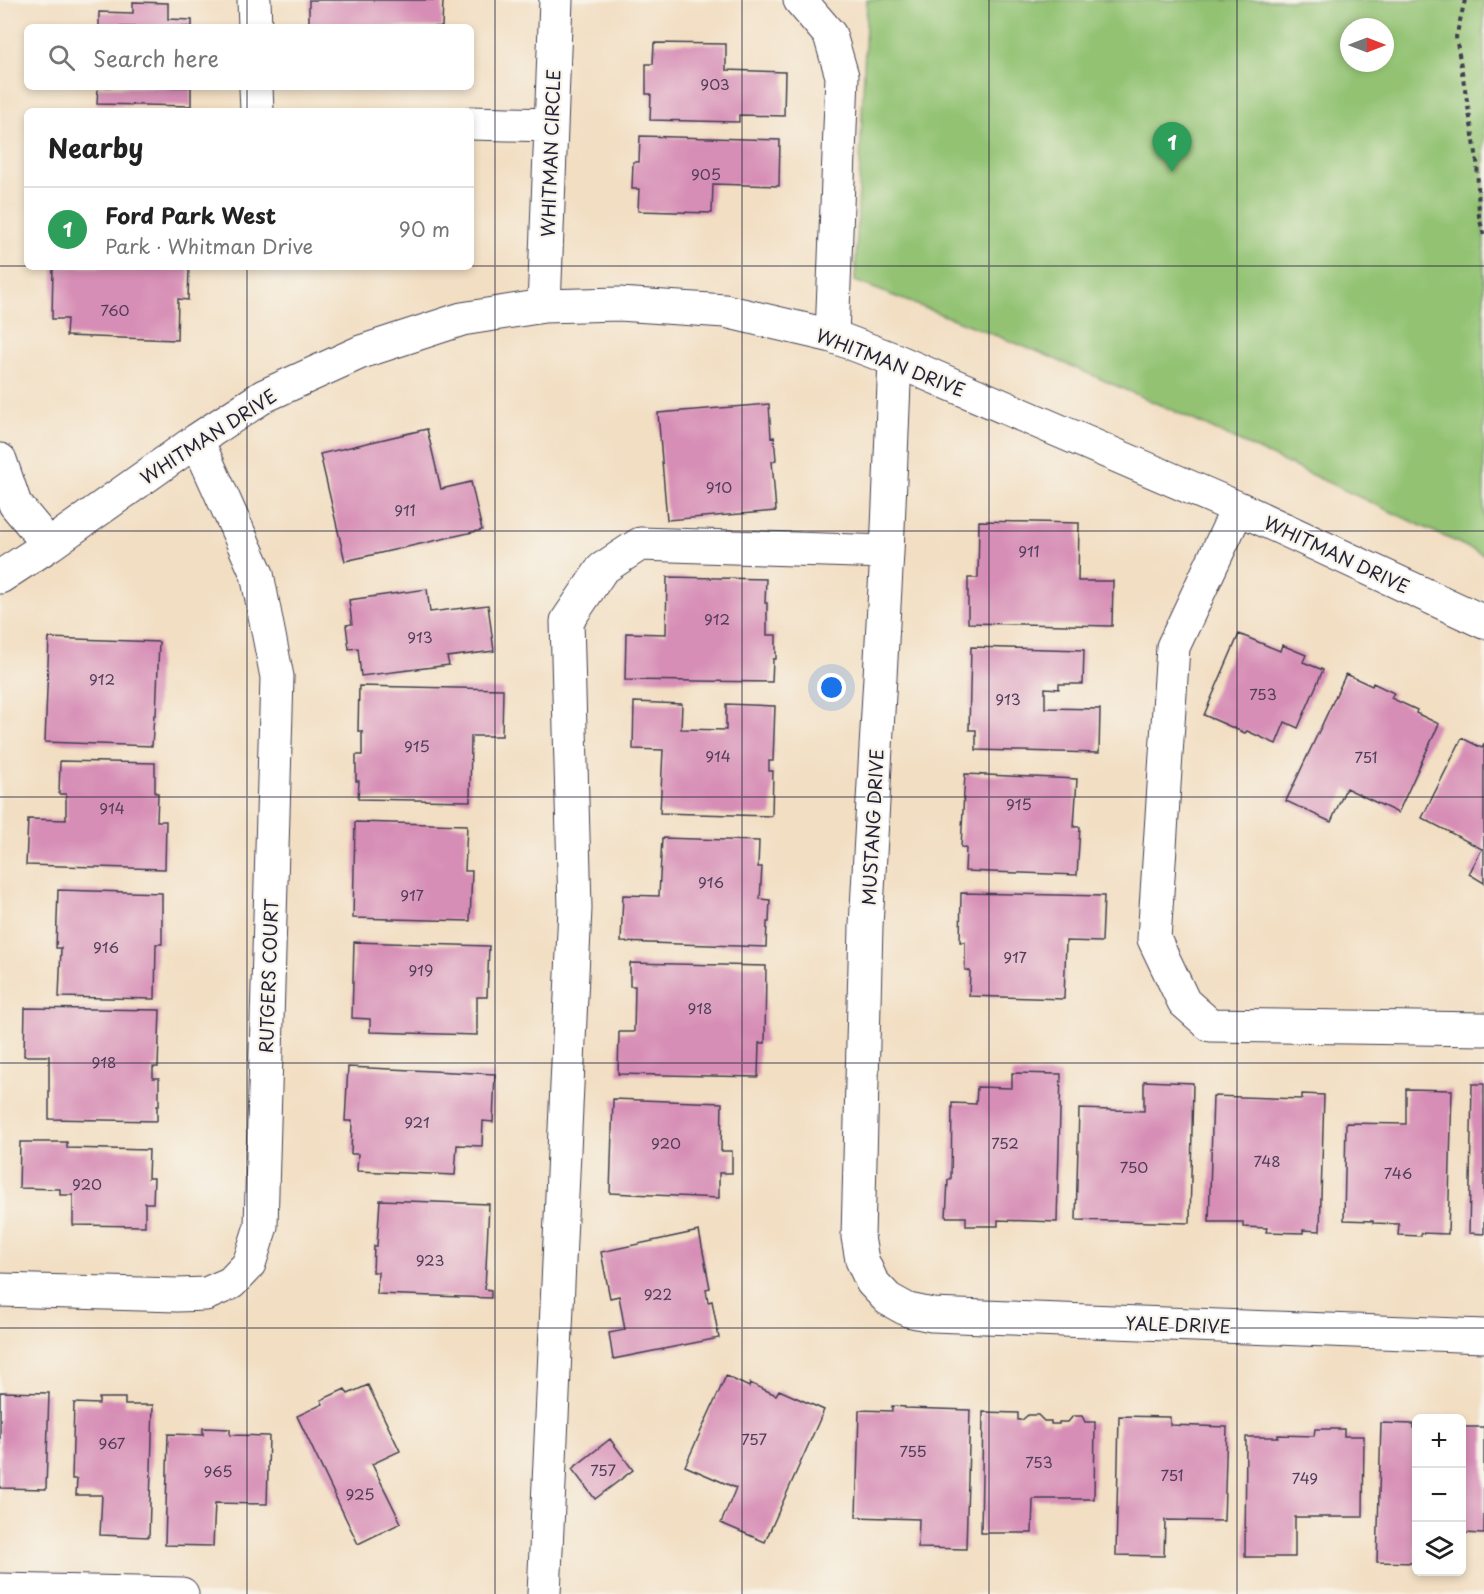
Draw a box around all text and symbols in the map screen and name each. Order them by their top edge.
north arrow [1340,18,1394,72]
search box [24,24,474,90]
icon: search [45,41,78,74]
text: Search here [93,41,219,74]
street label: WHITMAN CIRCLE [534,69,566,237]
house number: 903 [700,72,730,95]
pin: 1 [1152,122,1192,172]
text: Nearby [48,128,143,167]
house number: 905 [691,162,721,185]
text: Ford Park West [105,198,276,231]
text: 1 [63,214,72,244]
text: 90 m [399,214,450,244]
text: Park · Whitman Drive [105,231,313,261]
house number: 760 [101,298,129,321]
street label: WHITMAN DRIVE [813,321,969,403]
street label: WHITMAN DRIVE [135,382,281,490]
house number: 910 [706,475,732,498]
house number: 911 [394,498,416,521]
street label: WHITMAN DRIVE [1260,508,1414,600]
house number: 911 [1018,539,1040,562]
house number: 912 [704,607,730,630]
house number: 913 [407,625,433,648]
house number: 912 [89,667,115,690]
your location [817,673,846,702]
house number: 753 [1249,682,1277,705]
house number: 913 [995,687,1021,710]
house number: 915 [404,734,430,757]
house number: 914 [705,744,731,767]
house number: 751 [1355,745,1377,768]
street label: MUSTANG DRIVE [854,748,890,906]
house number: 915 [1006,792,1032,815]
house number: 914 [99,796,125,819]
house number: 916 [698,870,724,893]
house number: 917 [400,883,424,906]
street label: RUTGERS COURT [252,898,284,1054]
house number: 916 [93,935,119,958]
house number: 917 [1003,945,1027,968]
house number: 919 [409,958,433,981]
house number: 918 [688,996,712,1019]
house number: 918 [92,1050,116,1073]
house number: 921 [404,1110,430,1133]
house number: 920 [651,1131,681,1154]
house number: 752 [991,1131,1019,1154]
house number: 748 [1253,1149,1281,1172]
house number: 750 [1120,1155,1148,1178]
house number: 746 [1384,1161,1412,1184]
house number: 920 [72,1172,102,1195]
house number: 923 [416,1248,444,1271]
house number: 922 [644,1282,672,1305]
street label: YALE DRIVE [1125,1309,1231,1339]
map controls [1412,1414,1466,1576]
button: + [1412,1414,1466,1468]
house number: 757 [741,1427,767,1450]
house number: 967 [99,1431,126,1454]
house number: 755 [899,1439,927,1462]
house number: 753 [1025,1450,1053,1473]
house number: 757 [590,1458,616,1481]
house number: 965 [204,1459,232,1482]
house number: 751 [1161,1463,1183,1486]
house number: 749 [1292,1466,1318,1489]
button: − [1412,1468,1466,1522]
house number: 925 [346,1482,374,1505]
button: layers [1412,1522,1466,1576]

